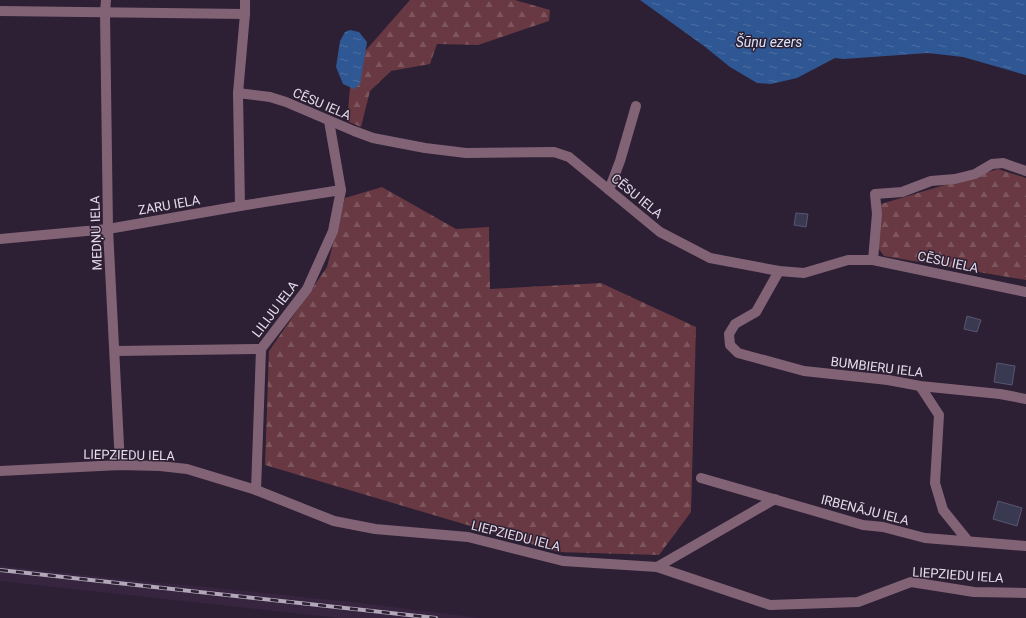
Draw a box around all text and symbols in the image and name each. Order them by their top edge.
water label: Šūņu ezers [736,33,802,51]
street label: CĒSU IELA [291,85,354,123]
street label: CĒSU IELA [608,171,666,222]
street label: ZARU IELA [137,192,202,218]
street label: MEDŅU IELA [87,195,106,271]
street label: CĒSU IELA [916,248,980,276]
street label: LILIJU IELA [249,278,301,340]
street label: BUMBIERU IELA [830,354,925,380]
street label: LIEPZIEDU IELA [83,447,175,463]
street label: IRBENĀJU IELA [819,492,911,528]
street label: LIEPZIEDU IELA [470,518,563,554]
street label: LIEPZIEDU IELA [912,564,1005,586]

